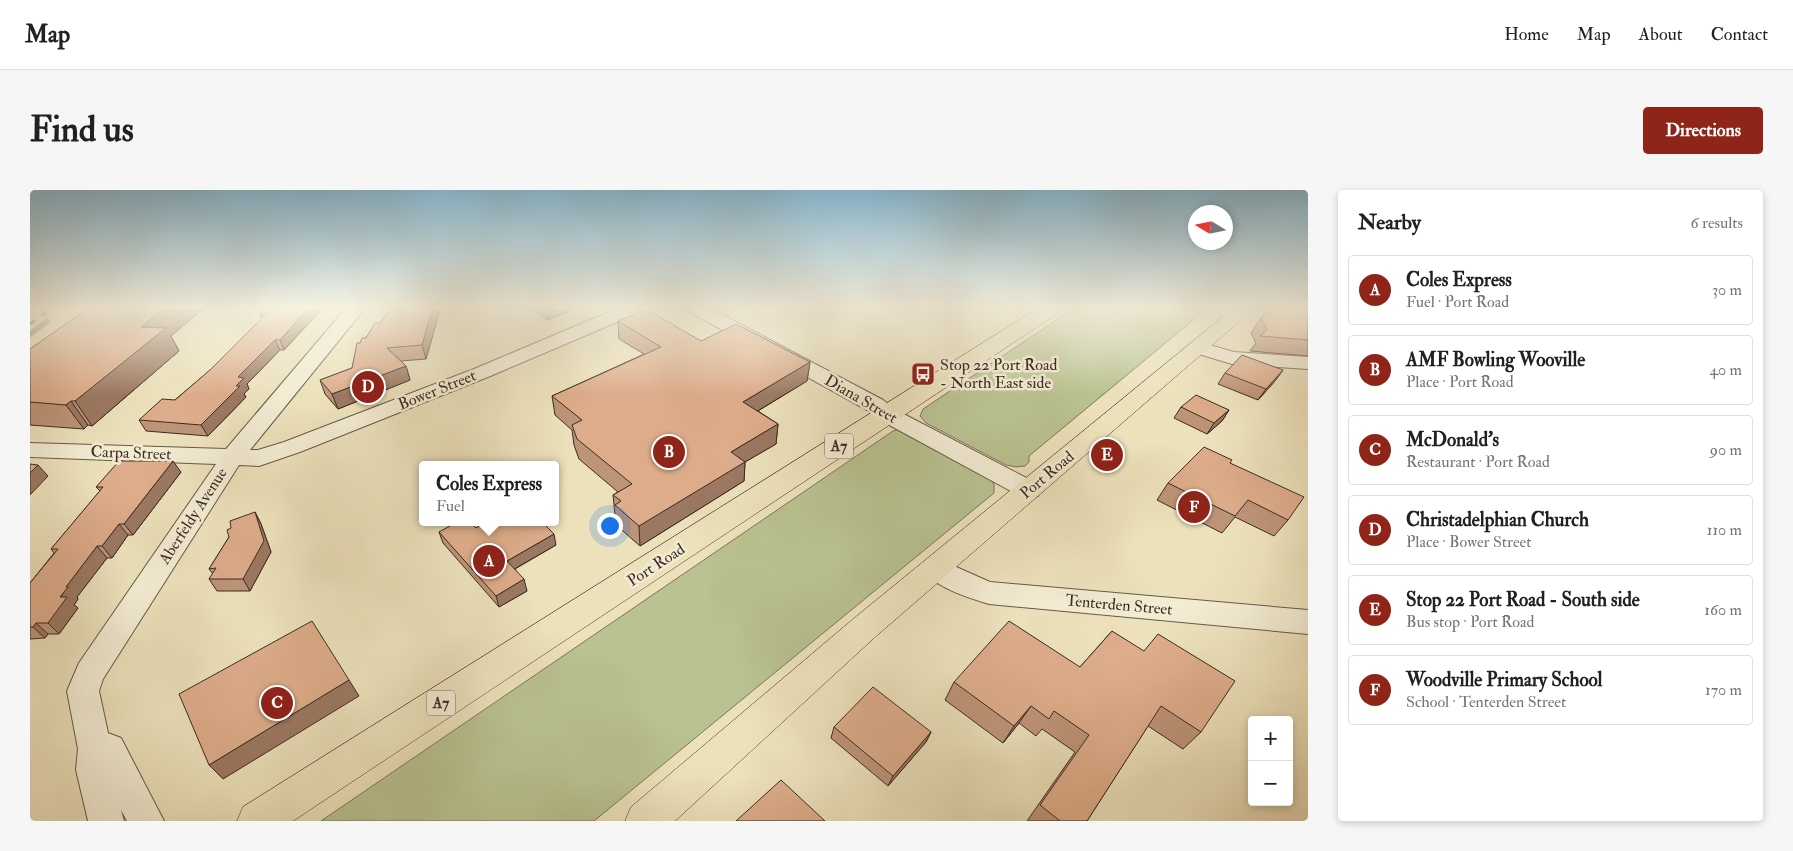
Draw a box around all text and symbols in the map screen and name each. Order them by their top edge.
text: Map [25,19,70,50]
text: Home [1504,23,1549,46]
text: Map [1577,23,1611,46]
text: About [1639,23,1683,46]
text: Contact [1711,23,1768,46]
button: Directions [1643,107,1763,154]
text: Find us [30,108,134,152]
north arrow [1188,205,1233,250]
text: Nearby [1358,209,1421,236]
text: 6 results [1691,213,1743,233]
text: Coles Express [1406,268,1512,292]
text: A [1370,280,1380,300]
text: 30 m [1712,280,1742,300]
text: Fuel · Port Road [1406,292,1509,312]
text: AMF Bowling Wooville [1406,348,1585,372]
place label: Stop 22 Port Road - North East side [940,355,1057,393]
text: B [1370,360,1380,380]
text: 40 m [1709,360,1742,380]
bus stop icon: Stop 22 Port Road - North East side [910,361,936,387]
street label: Bower Street [395,365,479,415]
pin: D [352,368,384,406]
street label: Diana Street [821,370,901,428]
text: Place · Port Road [1406,372,1514,392]
text: McDonald's [1406,428,1499,452]
pin: B [653,433,685,471]
road number: A7 [825,434,853,458]
pin: E [1091,436,1123,474]
text: C [1369,440,1381,460]
text: 90 m [1710,440,1742,460]
street label: Carpa Street [90,442,172,465]
street label: Port Road [1016,447,1078,503]
text: Restaurant · Port Road [1406,452,1550,472]
popup [419,461,559,526]
street label: Aberfeldy Avenue [154,464,232,569]
text: Coles Express [436,472,542,496]
pin: F [1178,488,1210,526]
text: Fuel [436,496,465,516]
text: Christadelphian Church [1406,508,1589,532]
your location [597,513,623,539]
text: D [1368,520,1382,540]
text: 110 m [1707,520,1742,540]
text: Place · Bower Street [1406,532,1532,552]
street label: Port Road [623,539,689,591]
pin: A [473,542,505,580]
text: Stop 22 Port Road - South side [1406,588,1640,612]
street label: Tenterden Street [1065,590,1173,620]
text: E [1369,600,1381,620]
text: 160 m [1704,600,1742,620]
text: Bus stop · Port Road [1406,612,1534,632]
text: Woodville Primary School [1406,668,1602,692]
text: F [1370,680,1380,700]
text: 170 m [1705,680,1742,700]
pin: C [261,684,293,722]
road number: A7 [427,690,455,716]
text: School · Tenterden Street [1406,692,1566,712]
map controls [1248,716,1293,806]
button: + [1248,716,1293,761]
button: − [1248,761,1293,806]

